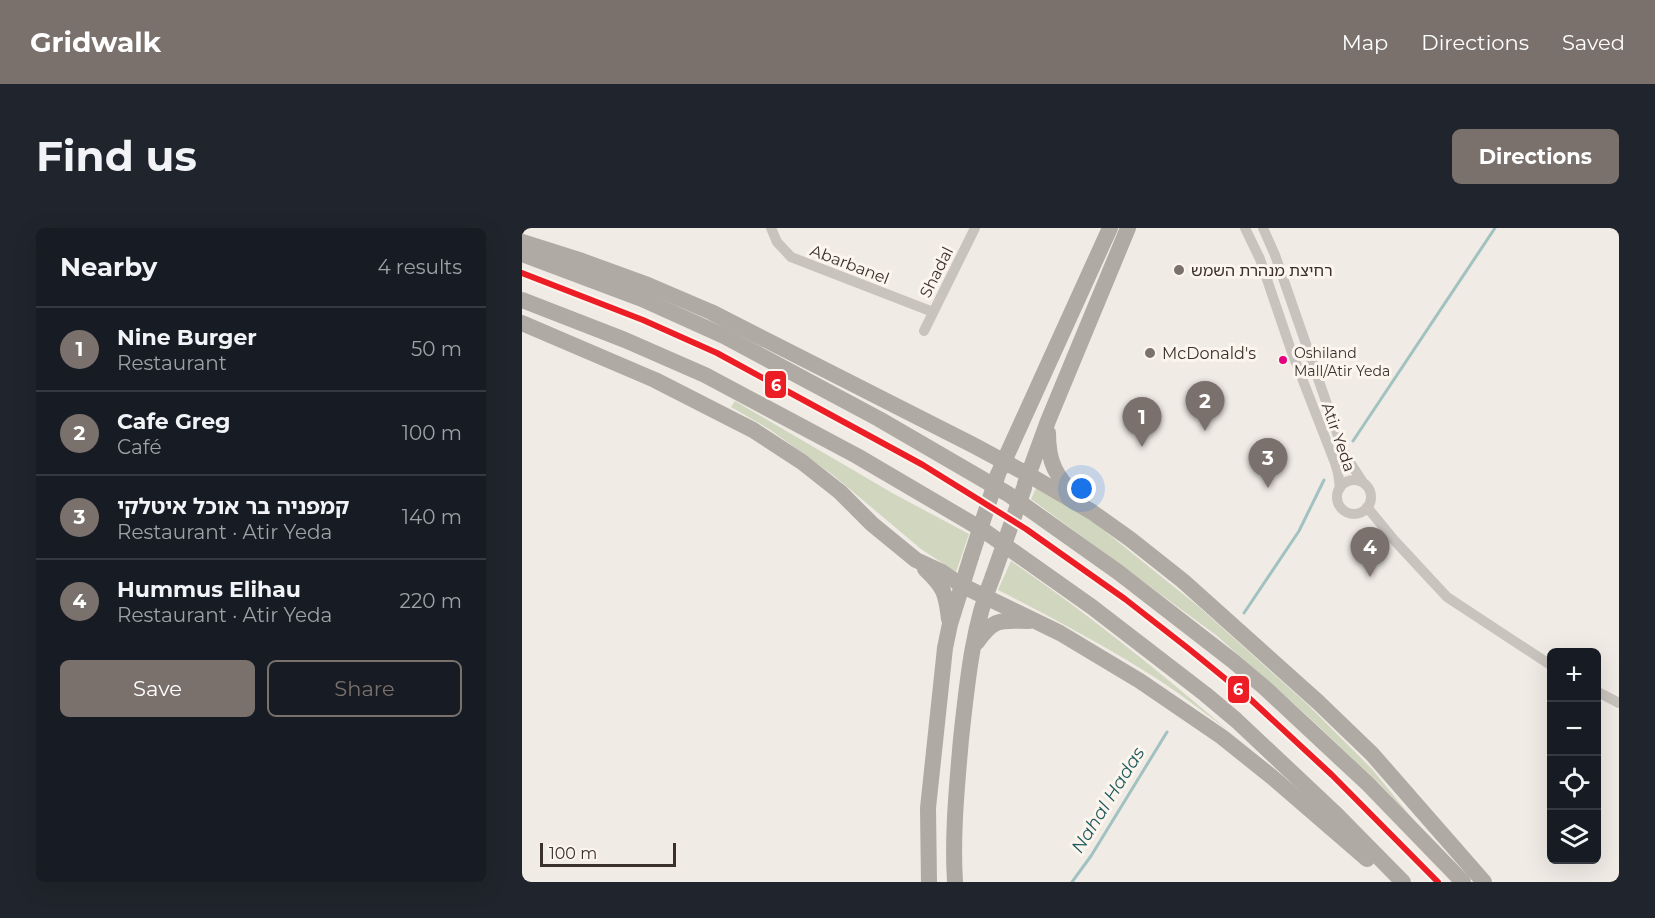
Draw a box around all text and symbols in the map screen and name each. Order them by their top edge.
text: Gridwalk [30,25,161,59]
text: Map [1342,30,1388,55]
text: Directions [1421,30,1529,55]
text: Saved [1562,30,1625,55]
button: Directions [1452,129,1619,184]
text: Find us [36,130,197,182]
street label: Abarbanel [808,241,892,288]
street label: Shadal [916,244,957,301]
text: Nearby [60,251,157,283]
text: 4 results [377,255,462,279]
place label: רחיצת מנהרת השמש [1191,261,1333,280]
marker: רחיצת מנהרת השמש [1172,263,1186,277]
text: Nine Burger [117,324,257,351]
text: 1 [76,337,83,361]
text: 50 m [411,337,462,361]
place label: McDonald's [1162,344,1256,363]
place label: Oshiland Mall/Atir Yeda [1294,344,1390,380]
marker: McDonald's [1143,346,1157,360]
text: Restaurant [117,351,227,375]
marker: Oshiland Mall/Atir Yeda [1277,354,1289,366]
line badge: 6 [764,370,787,399]
text: 6 [771,376,781,395]
pin: 2 [1186,382,1224,431]
pin: 1 [1122,398,1162,447]
street label: Atir Yeda [1318,400,1359,474]
text: Cafe Greg [117,408,230,435]
text: 2 [74,421,85,445]
text: 100 m [402,421,462,445]
text: Café [117,435,162,459]
pin: 3 [1248,438,1288,488]
your location [1067,474,1096,503]
text: קמפניה בר אוכל איטלקי [117,493,349,520]
text: 3 [74,505,85,529]
text: 140 m [402,505,462,529]
text: Restaurant · Atir Yeda [117,520,332,544]
pin: 4 [1350,528,1390,577]
text: Hummus Elihau [117,576,301,603]
text: 4 [73,589,86,613]
text: 220 m [400,589,462,613]
text: Restaurant · Atir Yeda [117,603,332,627]
map controls [1547,648,1601,864]
button: + [1547,648,1601,702]
button: Save [60,660,255,717]
button: Share [267,660,462,717]
line badge: 6 [1227,675,1250,704]
text: 6 [1233,680,1243,699]
button: − [1547,702,1601,756]
water label: Nahal Hadas [1067,743,1149,857]
button: locate [1547,756,1601,810]
button: layers [1547,810,1601,864]
scale bar [540,840,676,868]
text: 100 m [549,844,597,863]

